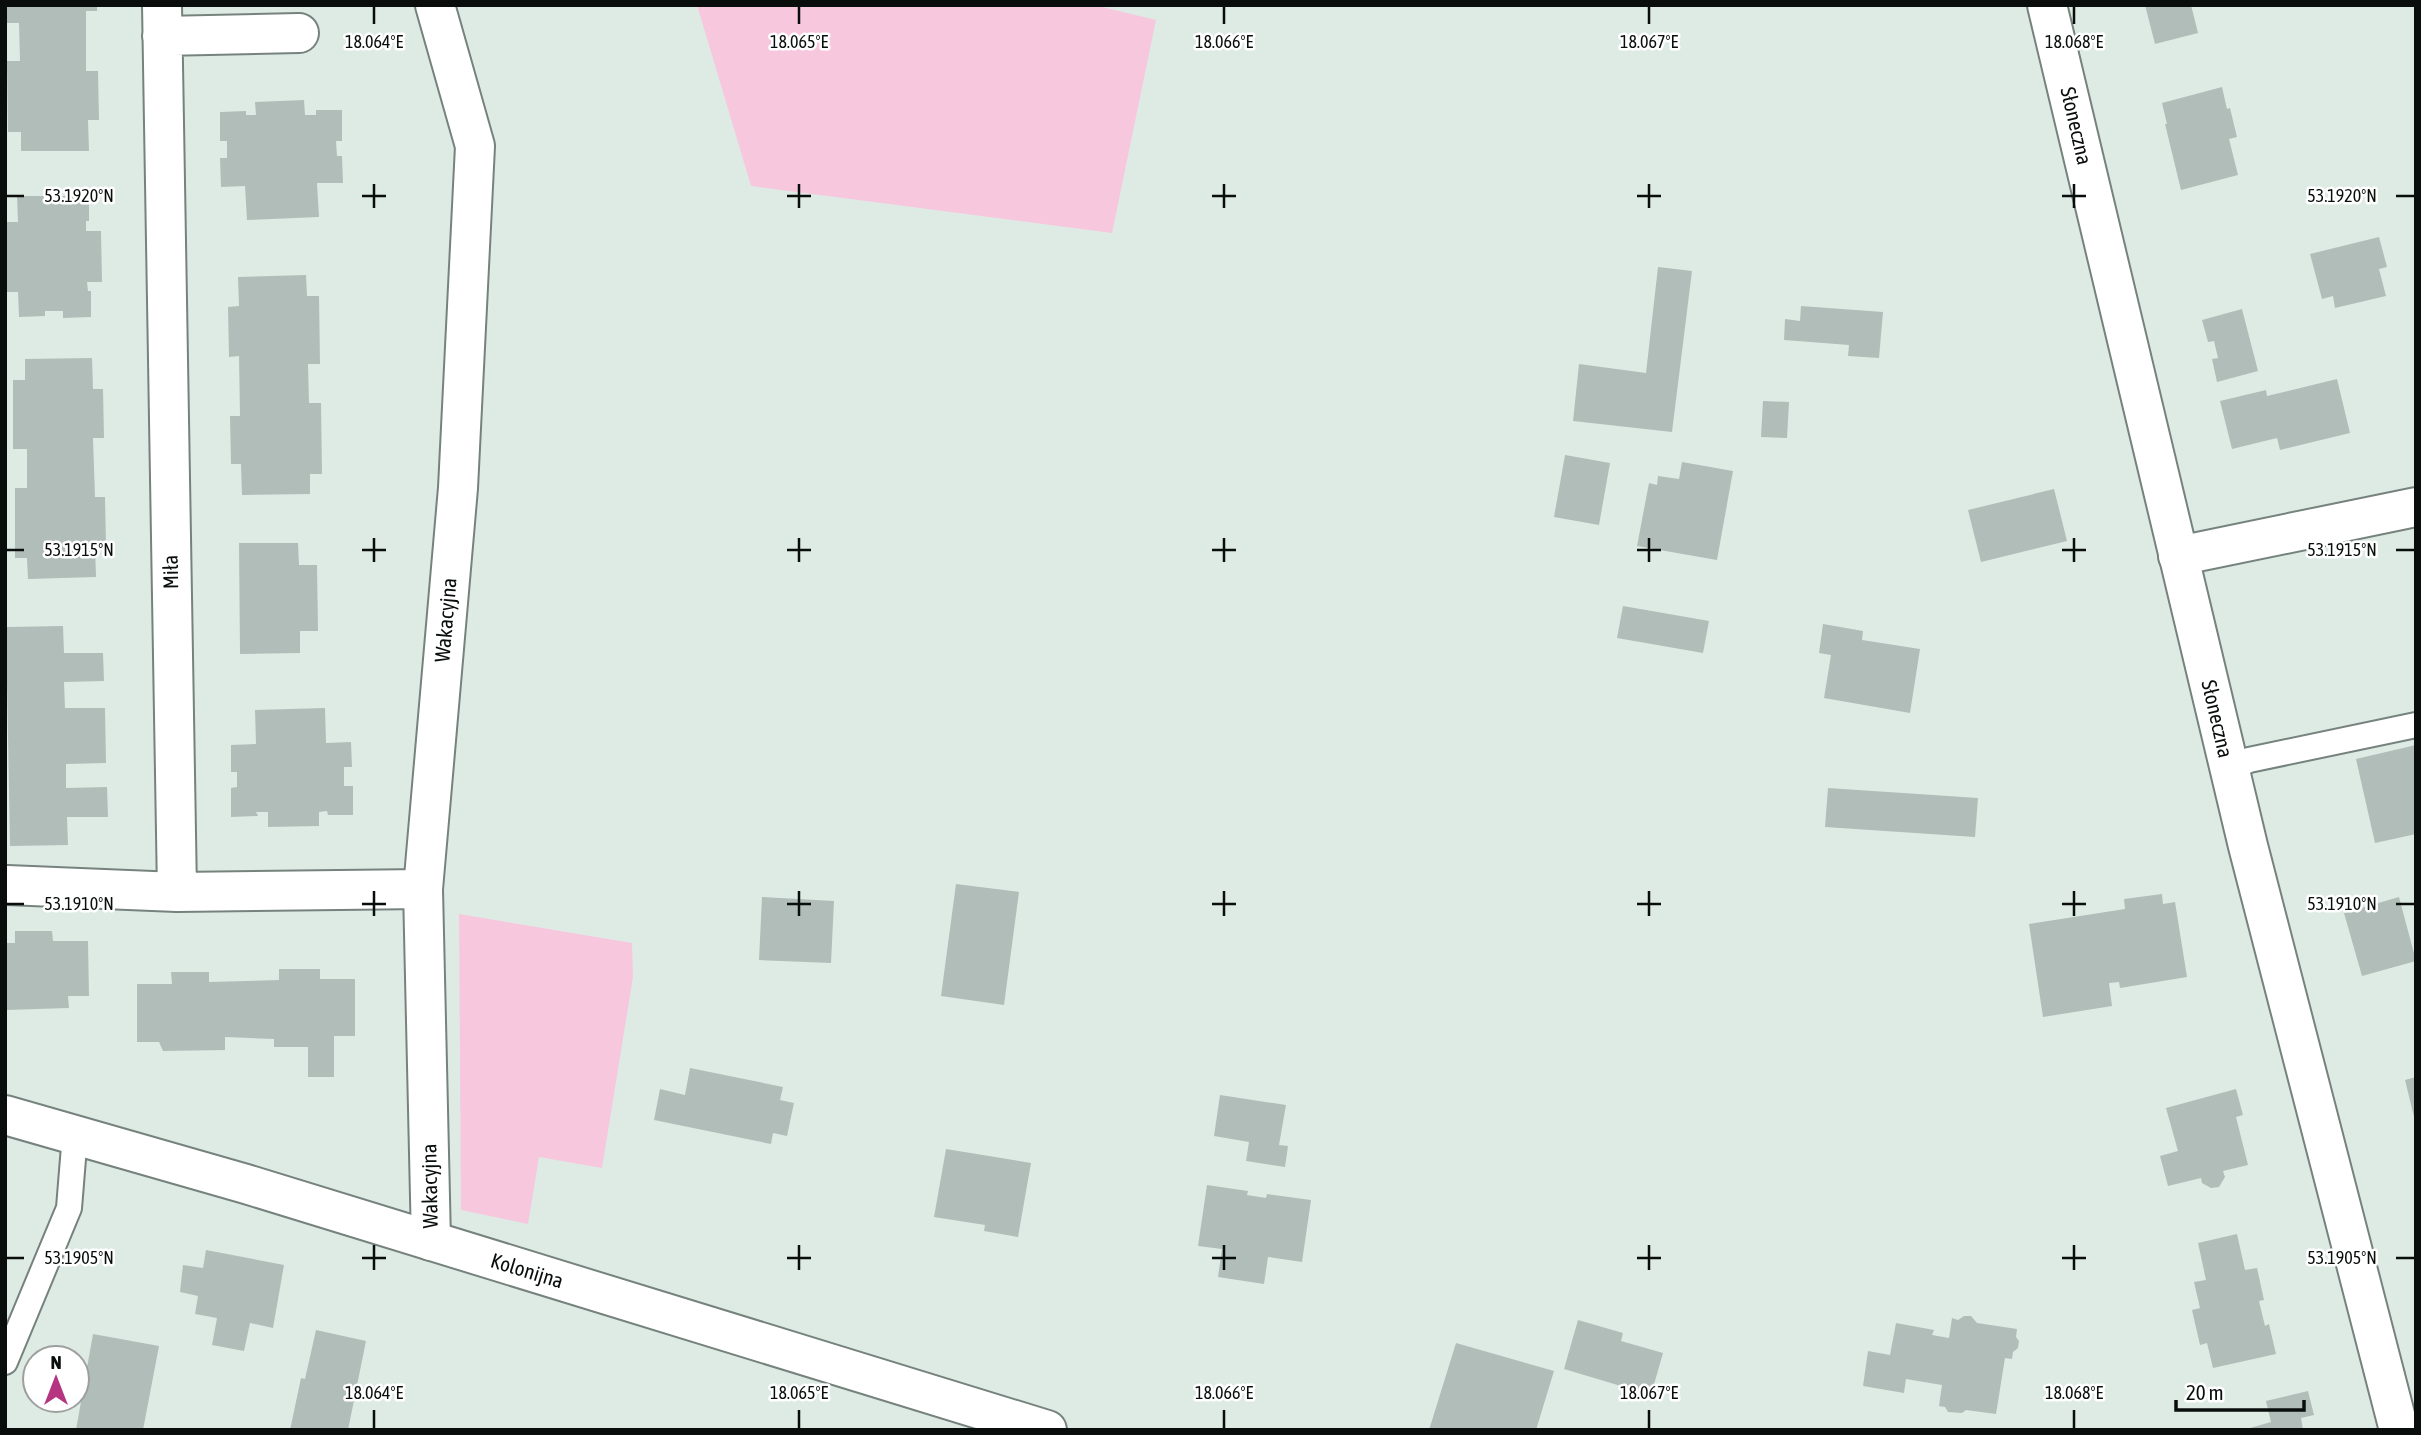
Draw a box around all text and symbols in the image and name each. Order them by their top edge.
text: 18.064°E [345,31,403,52]
text: 18.065°E [770,31,828,52]
text: 18.066°E [1195,31,1253,52]
text: 18.067°E [1620,31,1678,52]
text: 18.068°E [2045,31,2103,52]
street label: Słoneczna [2056,85,2098,167]
text: 53.1920°N [44,185,114,206]
text: 53.1920°N [2307,185,2377,206]
text: 53.1915°N [44,539,114,560]
text: 53.1915°N [2307,539,2377,560]
street label: Miła [158,555,182,589]
street label: Wakacyjna [429,577,461,663]
street label: Słoneczna [2197,678,2239,760]
text: 53.1910°N [44,893,114,914]
text: 53.1910°N [2307,893,2377,914]
street label: Wakacyjna [416,1144,442,1229]
text: 53.1905°N [44,1247,114,1268]
text: 53.1905°N [2307,1247,2377,1268]
street label: Kolonijna [488,1248,567,1292]
north arrow [21,1344,91,1414]
text: N [50,1351,62,1373]
scale bar [2176,1368,2304,1412]
text: 20 m [2186,1380,2224,1404]
text: 18.064°E [345,1382,403,1403]
text: 18.065°E [770,1382,828,1403]
text: 18.066°E [1195,1382,1253,1403]
text: 18.067°E [1620,1382,1678,1403]
text: 18.068°E [2045,1382,2103,1403]

